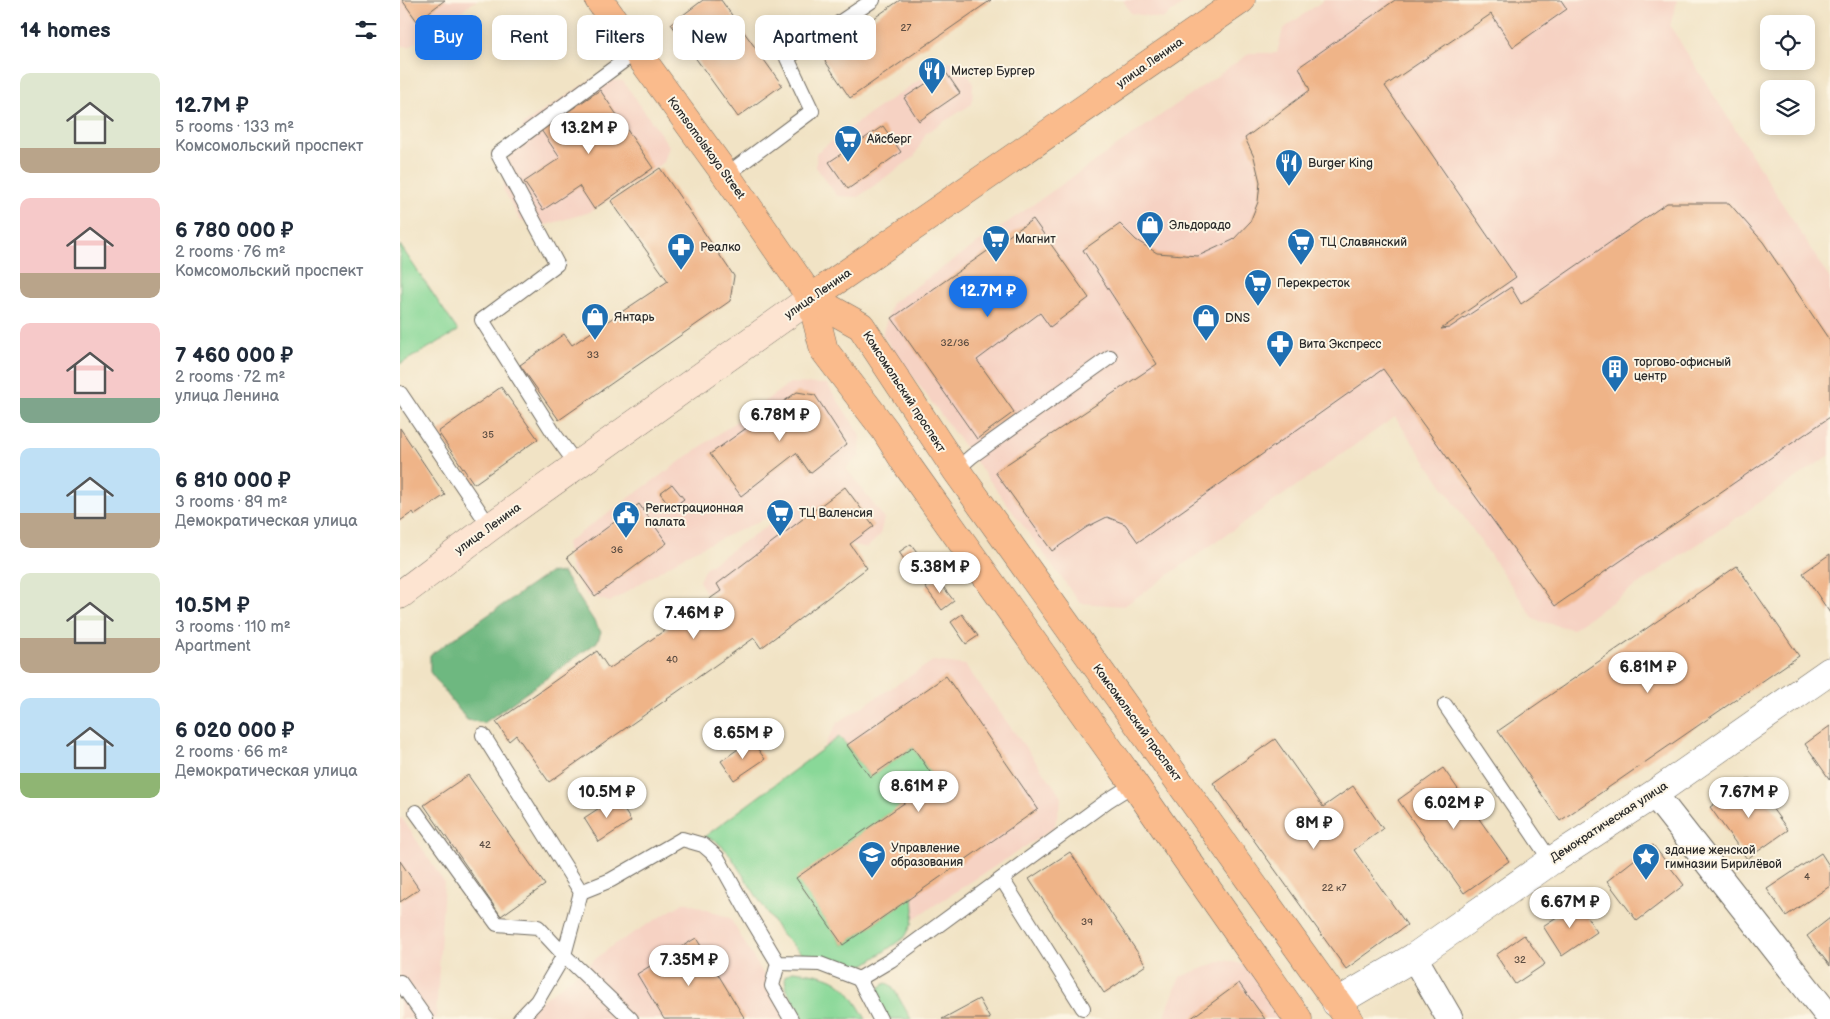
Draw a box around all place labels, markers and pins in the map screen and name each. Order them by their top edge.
restaurant icon: Мистер Бургер [917,56,947,95]
place label: Мистер Бургер [951,64,1035,79]
pin: 13.2M ₽ [543,112,635,155]
supermarket icon: Айсберг [833,124,863,163]
place label: Айсберг [866,132,912,147]
restaurant icon: Burger King [1274,148,1304,187]
place label: Burger King [1308,156,1373,171]
shop icon: Эльдорадо [1135,210,1165,249]
place label: Эльдорадо [1169,218,1231,233]
supermarket icon: Магнит [981,224,1011,263]
supermarket icon: ТЦ Славянский [1286,227,1316,266]
pharmacy icon: Реалко [666,232,696,271]
place label: Магнит [1015,232,1056,247]
place label: ТЦ Славянский [1320,235,1407,250]
place label: Реалко [700,240,741,255]
supermarket icon: Перекресток [1243,268,1273,307]
pin: 12.7M ₽ [942,276,1034,318]
place label: Перекресток [1277,276,1350,291]
shop icon: Янтарь [580,302,610,341]
shop icon: DNS [1191,303,1221,342]
place label: Янтарь [614,310,654,325]
place label: DNS [1225,311,1250,326]
pharmacy icon: Вита Экспресс [1265,329,1295,368]
place label: Вита Экспресс [1299,337,1381,352]
building icon: торгово-офисный центр [1600,354,1630,393]
place label: торгово-офисный центр [1634,355,1731,384]
pin: 6.78M ₽ [734,400,826,442]
supermarket icon: ТЦ Валенсия [765,498,795,537]
public building icon: Регистрационная палата [611,500,641,539]
place label: Регистрационная палата [645,501,744,530]
place label: ТЦ Валенсия [799,506,873,521]
pin: 5.38M ₽ [894,552,986,594]
pin: 7.46M ₽ [648,598,740,640]
pin: 6.81M ₽ [1602,652,1694,694]
pin: 8.65M ₽ [697,718,789,760]
pin: 8.61M ₽ [873,770,965,813]
pin: 10.5M ₽ [561,776,653,819]
pin: 7.67M ₽ [1703,776,1795,819]
pin: 6.02M ₽ [1408,788,1500,830]
pin: 8M ₽ [1284,808,1344,850]
school or university icon: Управление образования [857,840,887,879]
place label: Управление образования [891,841,964,870]
place icon: здание женской гимназии Бирилёвой [1631,842,1661,881]
place label: здание женской гимназии Бирилёвой [1665,843,1782,872]
pin: 6.67M ₽ [1524,886,1616,929]
pin: 7.35M ₽ [643,944,735,987]

